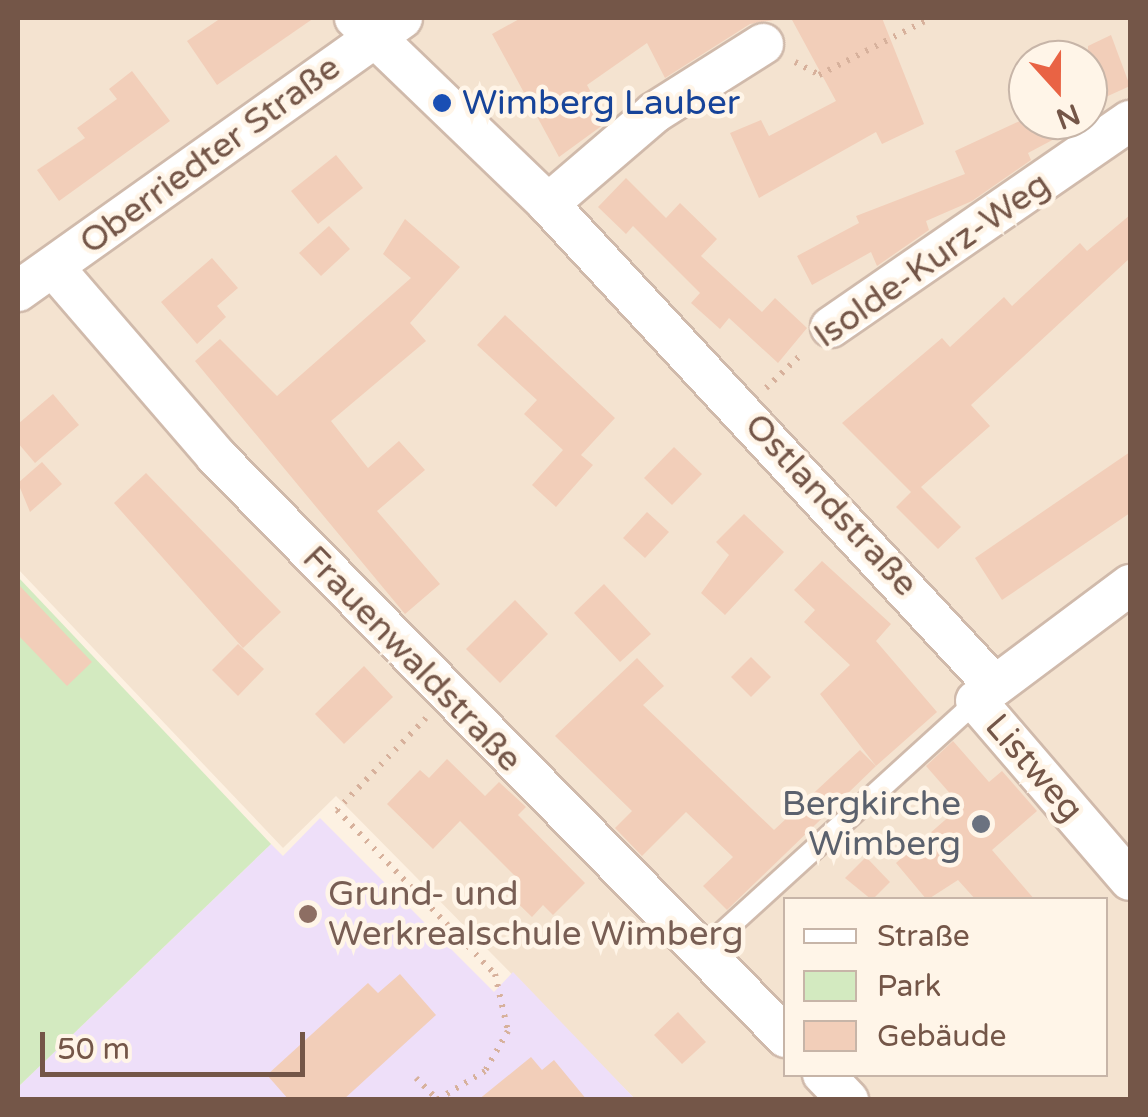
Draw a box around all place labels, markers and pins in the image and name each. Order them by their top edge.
place label: Wimberg Lauber [462,82,740,124]
marker: Wimberg Lauber [431,92,453,114]
place label: Bergkirche Wimberg [782,783,961,865]
marker: Bergkirche Wimberg [970,813,992,835]
place label: Grund- und Werkrealschule Wimberg [328,873,743,955]
marker: Grund- und Werkrealschule Wimberg [297,903,319,925]

